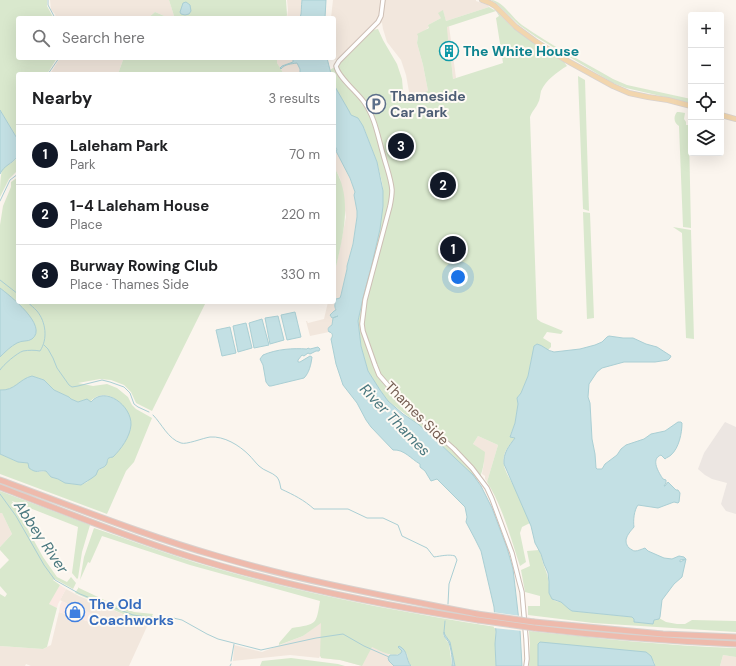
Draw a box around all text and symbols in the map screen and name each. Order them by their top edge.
map controls [688,12,724,156]
button: + [688,12,724,48]
search box [16,16,336,60]
icon: search [30,27,52,49]
text: Search here [62,28,145,48]
building icon: The White House [438,40,460,62]
place label: The White House [463,42,579,60]
button: − [688,48,724,84]
button: locate [688,84,724,120]
text: Nearby [32,87,92,109]
place label: Thameside Car Park [390,87,466,121]
text: 3 results [268,90,320,107]
parking icon: Thameside Car Park [365,93,387,115]
button: layers [688,120,724,156]
pin: 3 [388,131,414,161]
text: Laleham Park [70,136,168,156]
text: 1 [43,146,47,163]
text: 70 m [289,146,320,163]
text: Park [70,156,96,173]
pin: 2 [430,170,456,200]
text: 1-4 Laleham House [70,196,209,216]
text: 2 [41,206,49,223]
text: 220 m [281,206,320,223]
text: Place [70,216,102,233]
pin: 1 [440,234,466,264]
text: Burway Rowing Club [70,256,218,276]
text: 3 [41,266,49,283]
text: 330 m [281,266,320,283]
your location [448,267,468,287]
text: Place · Thames Side [70,276,189,293]
street label: Thames Side [381,377,453,449]
water label: River Thames [355,379,435,461]
water label: Abbey River [9,496,73,578]
place label: The Old Coachworks [89,595,174,629]
shop icon: The Old Coachworks [64,601,86,623]

